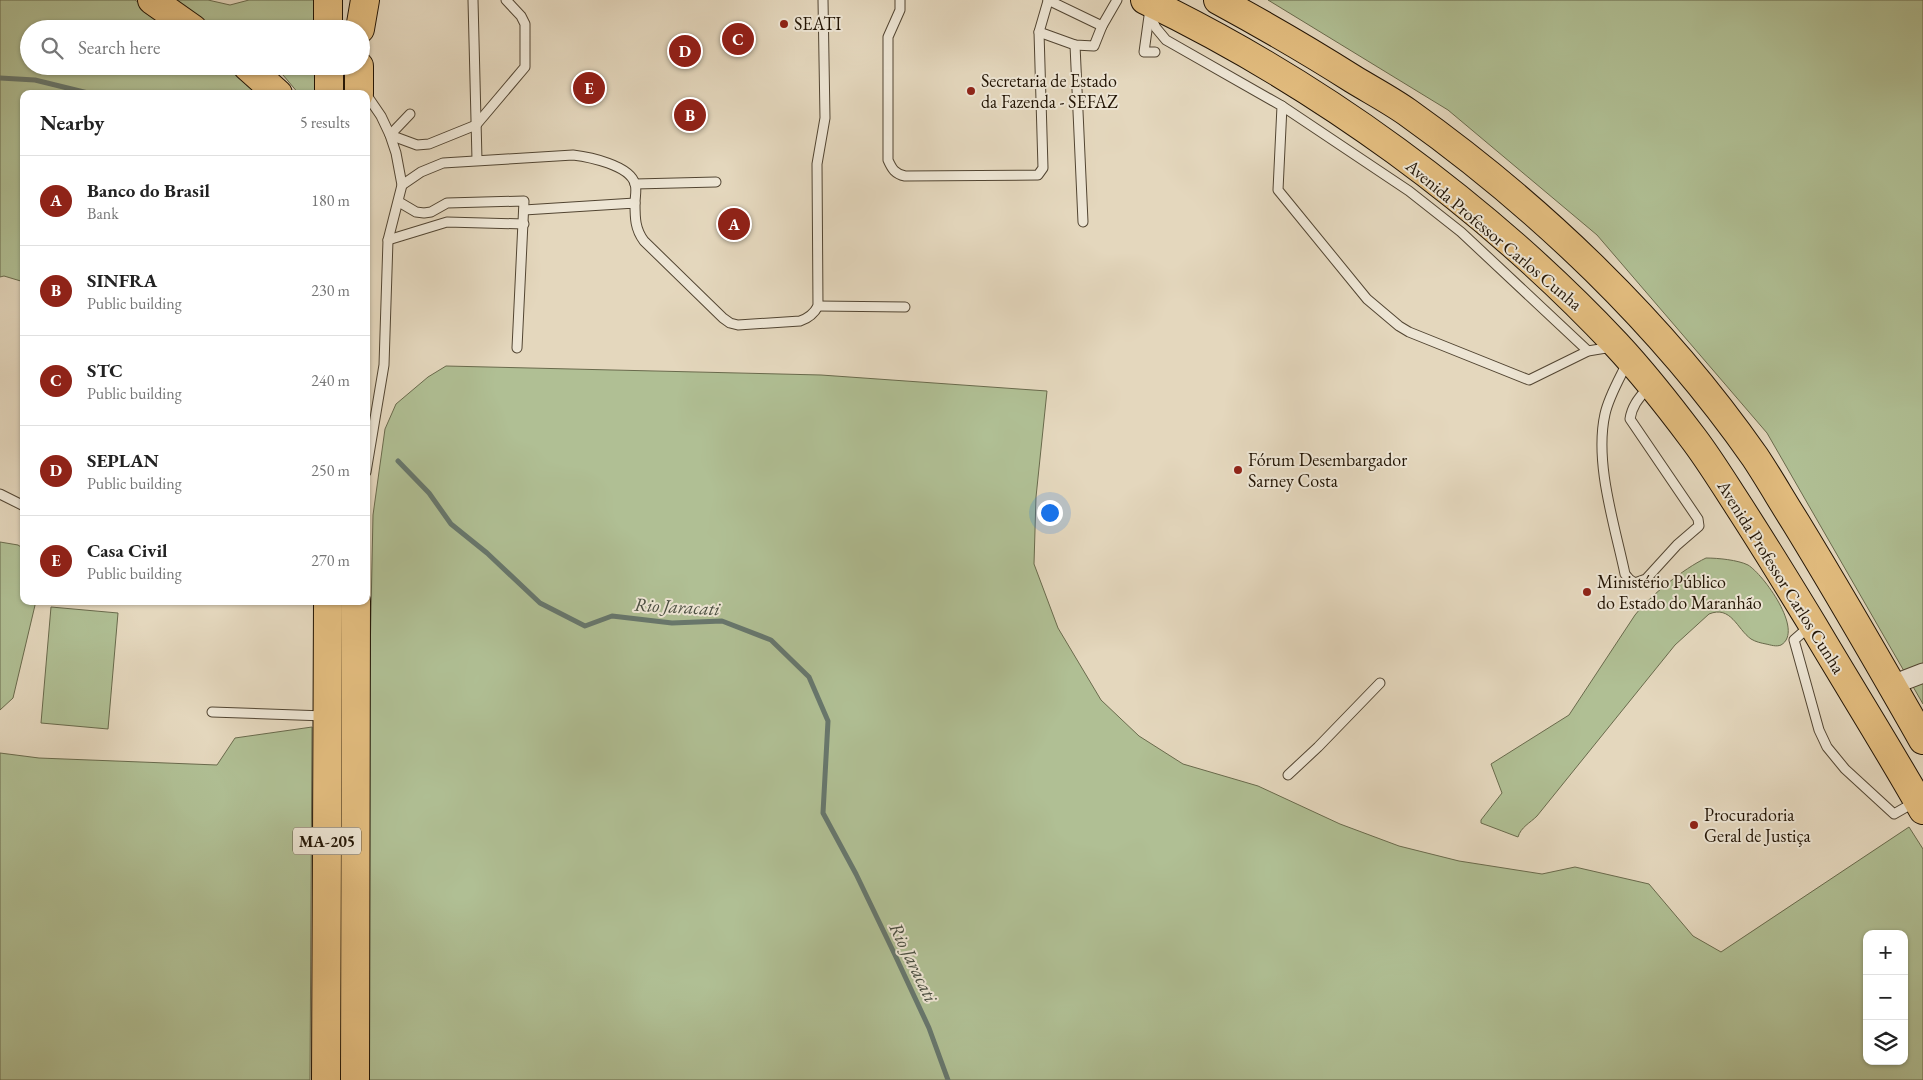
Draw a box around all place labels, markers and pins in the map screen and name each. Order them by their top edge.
place label: SEATI [794,12,841,35]
marker: SEATI [778,18,790,30]
pin: C [722,20,754,58]
pin: D [669,32,701,70]
pin: E [573,69,605,107]
place label: Secretaria de Estado da Fazenda - SEFAZ [981,69,1118,113]
marker: Secretaria de Estado da Fazenda - SEFAZ [965,85,977,97]
pin: B [674,96,706,134]
pin: A [718,205,750,243]
place label: Fórum Desembargador Sarney Costa [1248,448,1407,492]
marker: Fórum Desembargador Sarney Costa [1232,464,1244,476]
place label: Ministério Público do Estado do Maranhão [1597,570,1762,614]
marker: Ministério Público do Estado do Maranhão [1581,586,1593,598]
place label: Procuradoria Geral de Justiça [1704,803,1812,847]
marker: Procuradoria Geral de Justiça [1688,819,1700,831]

